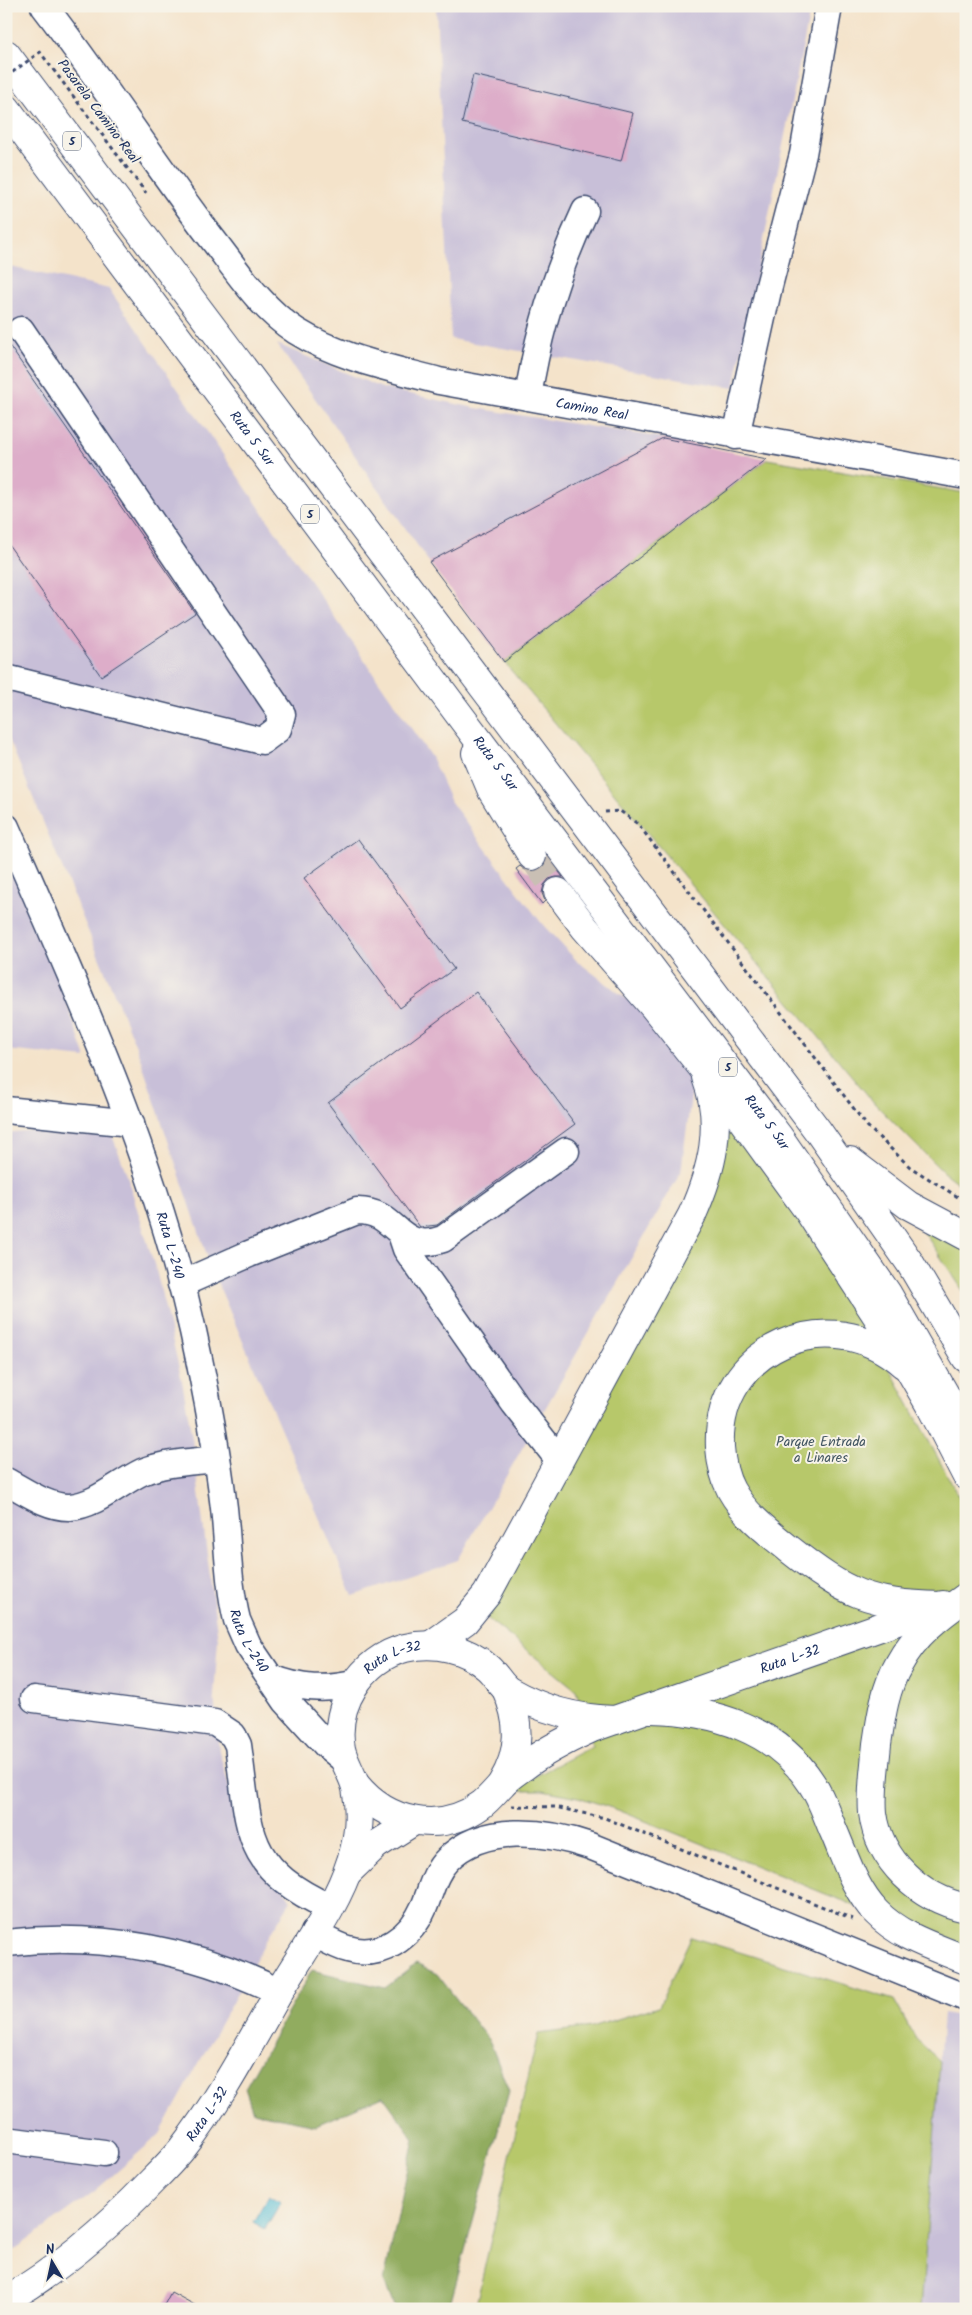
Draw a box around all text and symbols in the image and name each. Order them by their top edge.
street label: Pasarela Camino Real [51,54,145,169]
road number: 5 [63,132,81,150]
street label: Camino Real [554,392,630,427]
street label: Ruta 5 Sur [224,406,281,472]
road number: 5 [301,504,319,524]
street label: Ruta 5 Sur [467,731,524,797]
road number: 5 [719,1058,737,1076]
street label: Ruta 5 Sur [738,1090,796,1156]
street label: Ruta L-240 [149,1209,190,1282]
park label: Parque Entrada a Linares [776,1431,866,1469]
street label: Ruta L-240 [223,1607,274,1678]
street label: Ruta L-32 [359,1636,422,1680]
street label: Ruta L-32 [757,1639,824,1680]
street label: Ruta L-32 [181,2082,234,2147]
north arrow [28,2238,78,2288]
text: N [44,2239,56,2262]

